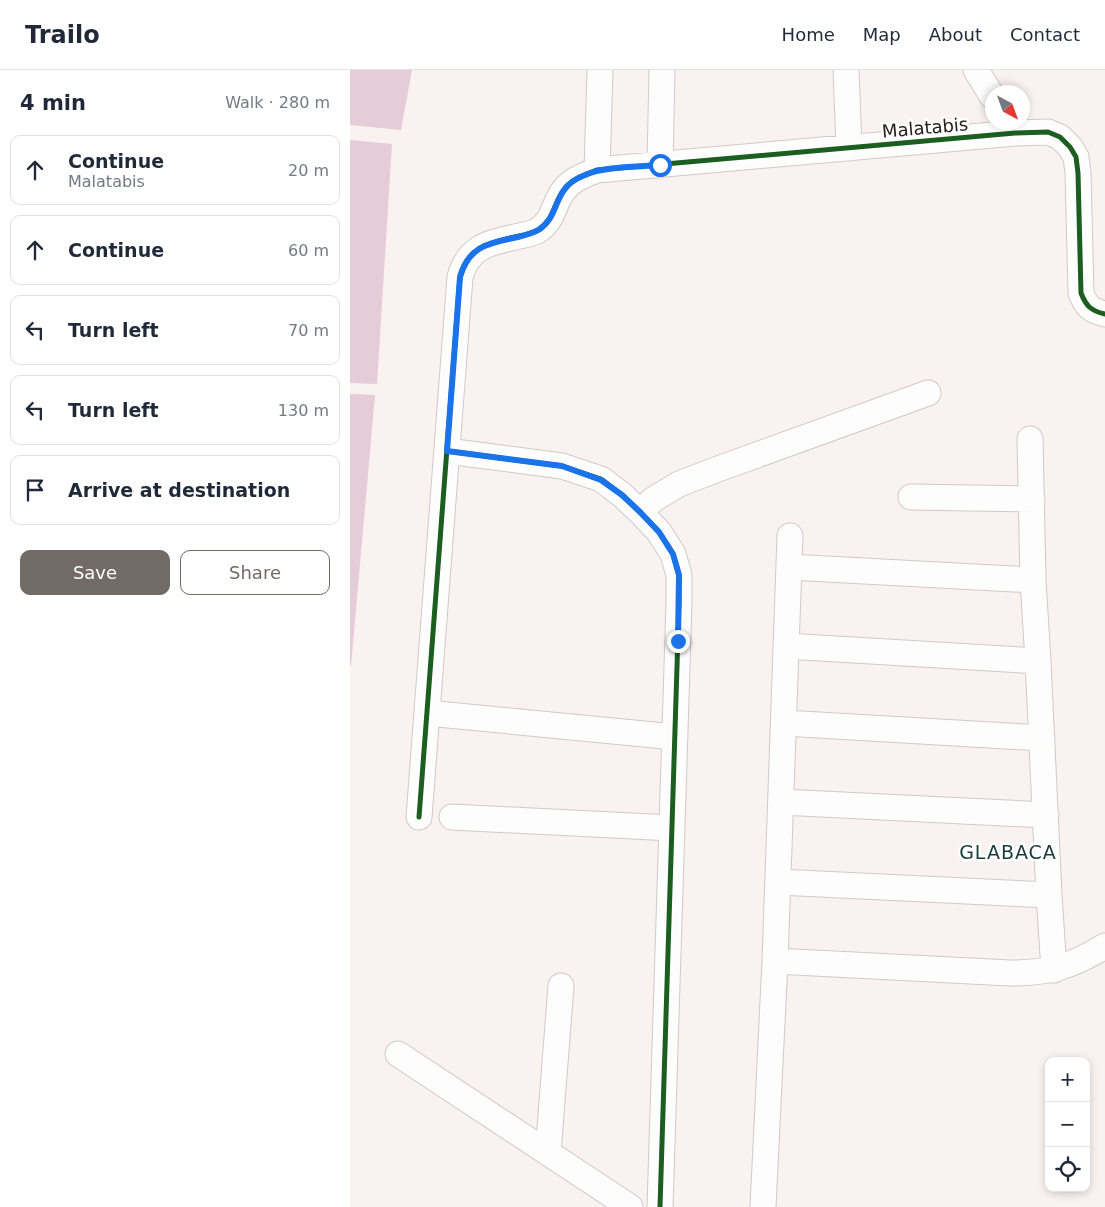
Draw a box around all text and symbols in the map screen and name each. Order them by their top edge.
text: Trailo [25,21,100,49]
text: Home [782,24,835,45]
text: Map [863,24,901,45]
text: About [929,24,982,45]
text: Contact [1010,24,1080,45]
north arrow [985,85,1030,130]
text: 4 min [20,91,86,115]
text: Walk · 280 m [225,93,330,112]
street label: Malatabis [881,113,969,142]
text: Continue [68,150,164,172]
route start [649,154,672,177]
icon: ahead [21,156,49,184]
text: 20 m [288,161,329,180]
text: Malatabis [68,172,145,191]
icon: ahead [21,236,49,264]
text: Continue [68,239,164,261]
text: 60 m [288,241,329,260]
icon: left [21,316,49,344]
text: Turn left [68,319,159,341]
text: 70 m [288,321,329,340]
icon: left [21,396,49,424]
text: Turn left [68,399,159,421]
text: 130 m [278,401,329,420]
icon: arrive [21,476,49,504]
text: Arrive at destination [68,479,290,501]
button: Save [20,550,170,595]
button: Share [180,550,330,595]
route end [667,630,690,653]
district label: GLABACA [959,841,1057,863]
map controls [1045,1057,1090,1192]
button: + [1045,1057,1090,1102]
button: − [1045,1102,1090,1147]
button: locate [1045,1147,1090,1192]

